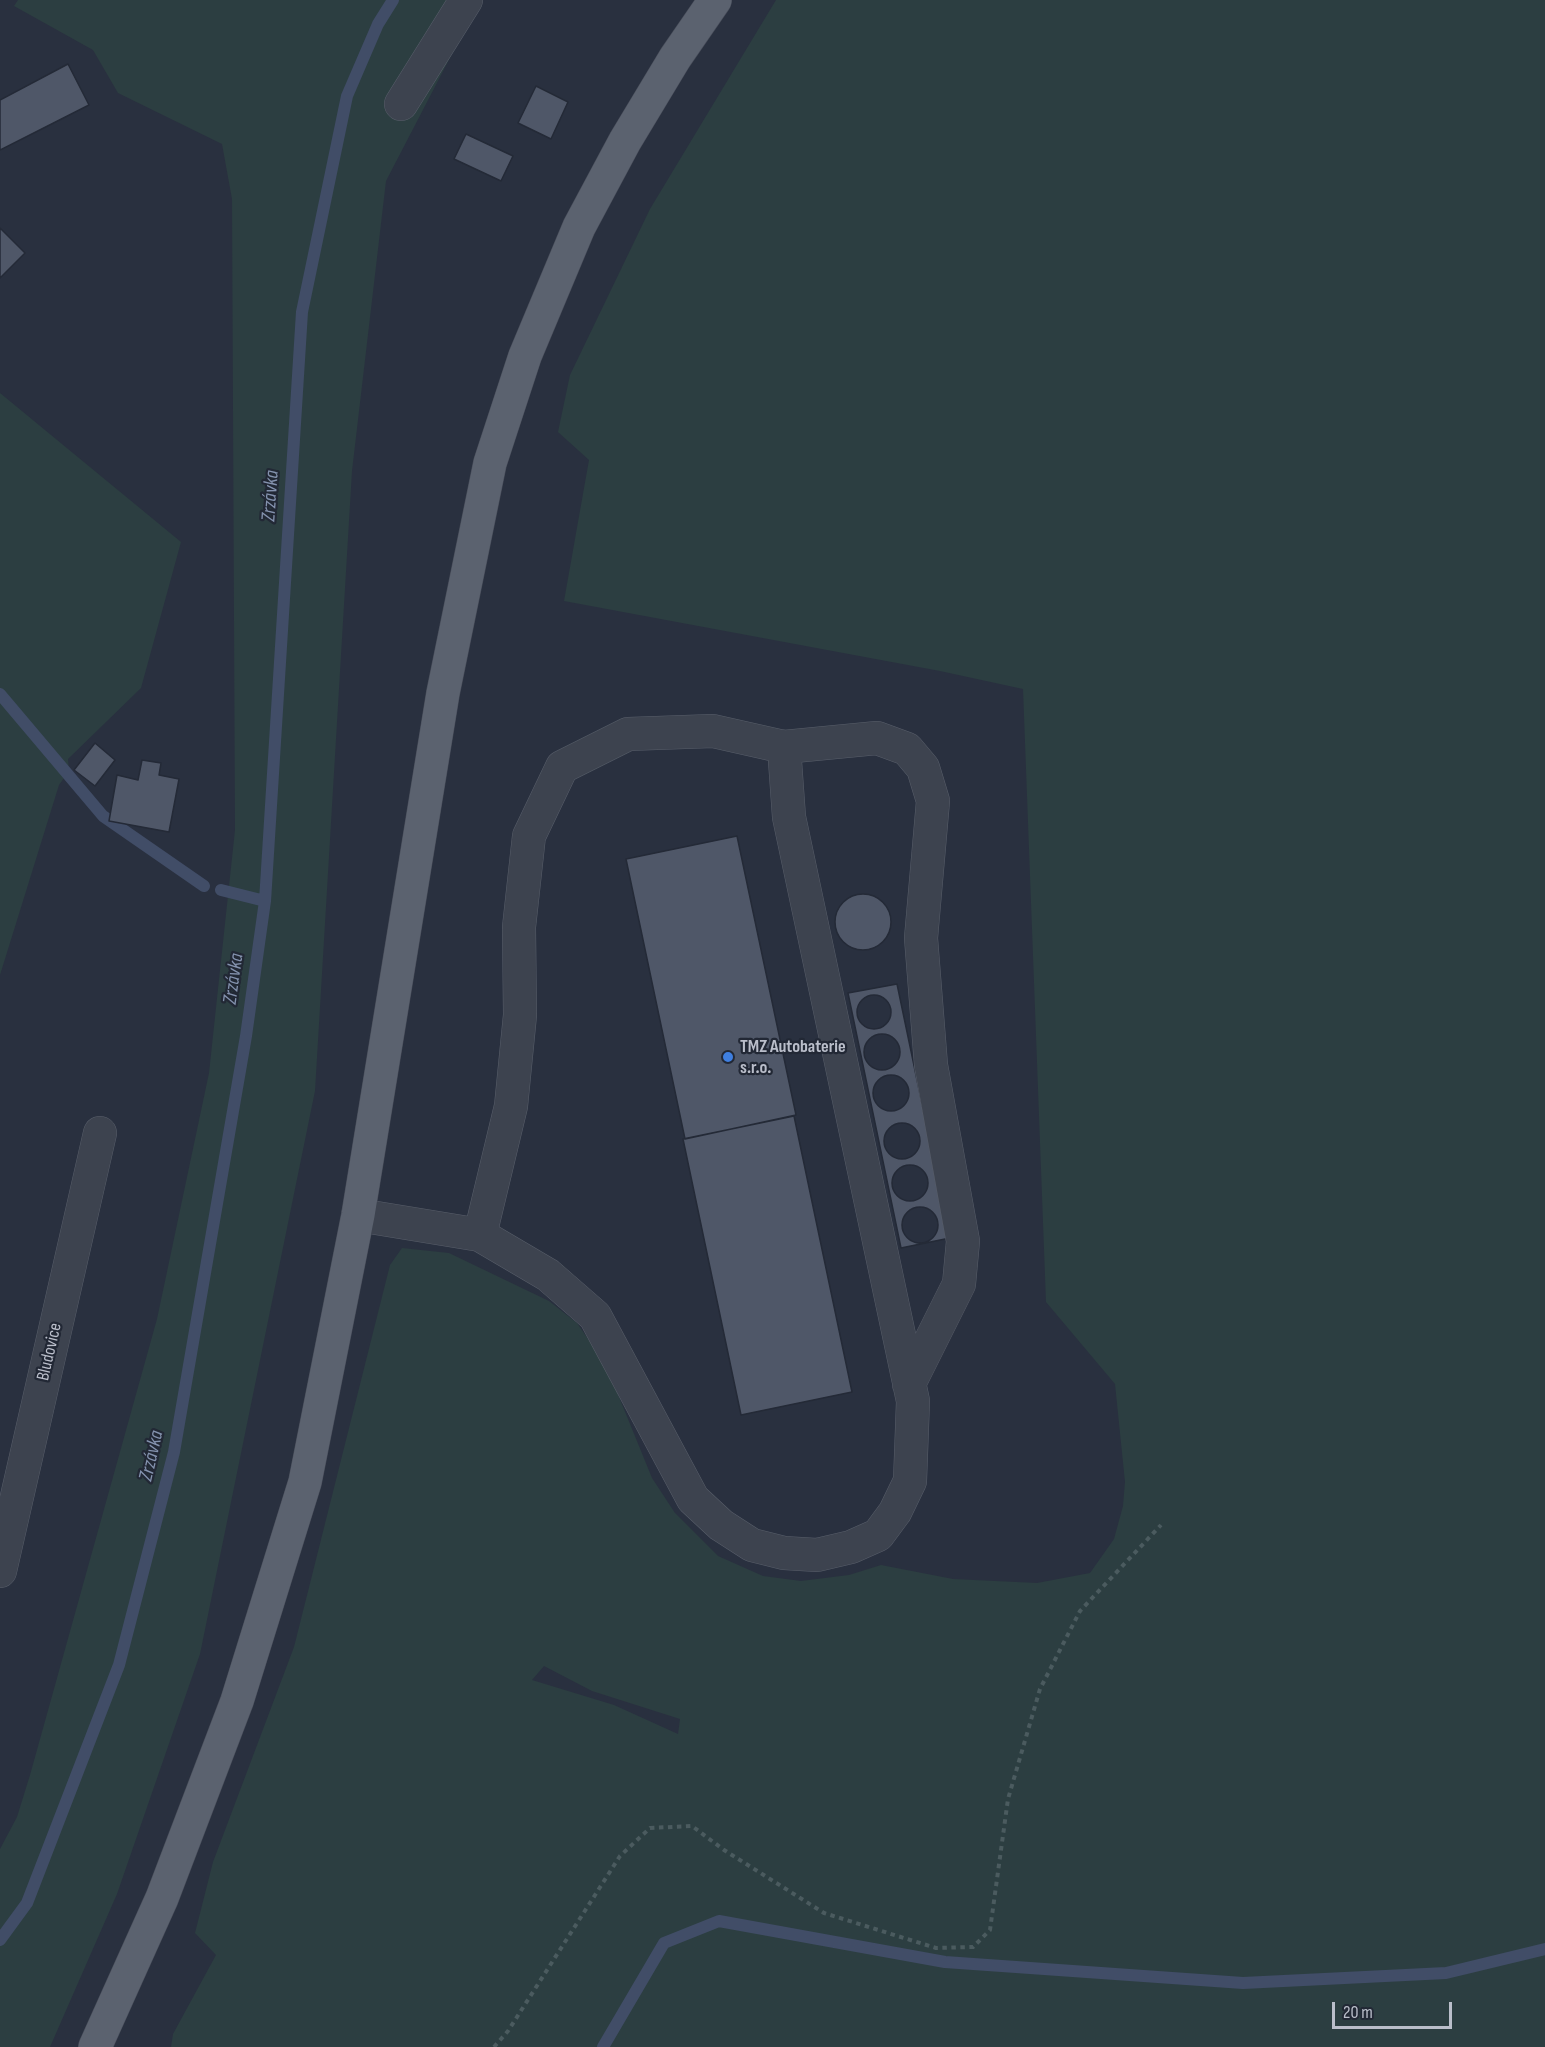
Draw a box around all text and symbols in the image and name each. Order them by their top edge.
water label: Zrzávka [257,470,285,522]
water label: Zrzávka [219,952,249,1006]
place label: TMZ Autobaterie s.r.o. [740,1036,846,1078]
marker: TMZ Autobaterie s.r.o. [721,1050,735,1064]
street label: Bludovice [33,1321,67,1383]
water label: Zrzávka [135,1428,169,1484]
scale bar [1335,1990,1455,2028]
text: 20 m [1343,2002,1373,2023]

